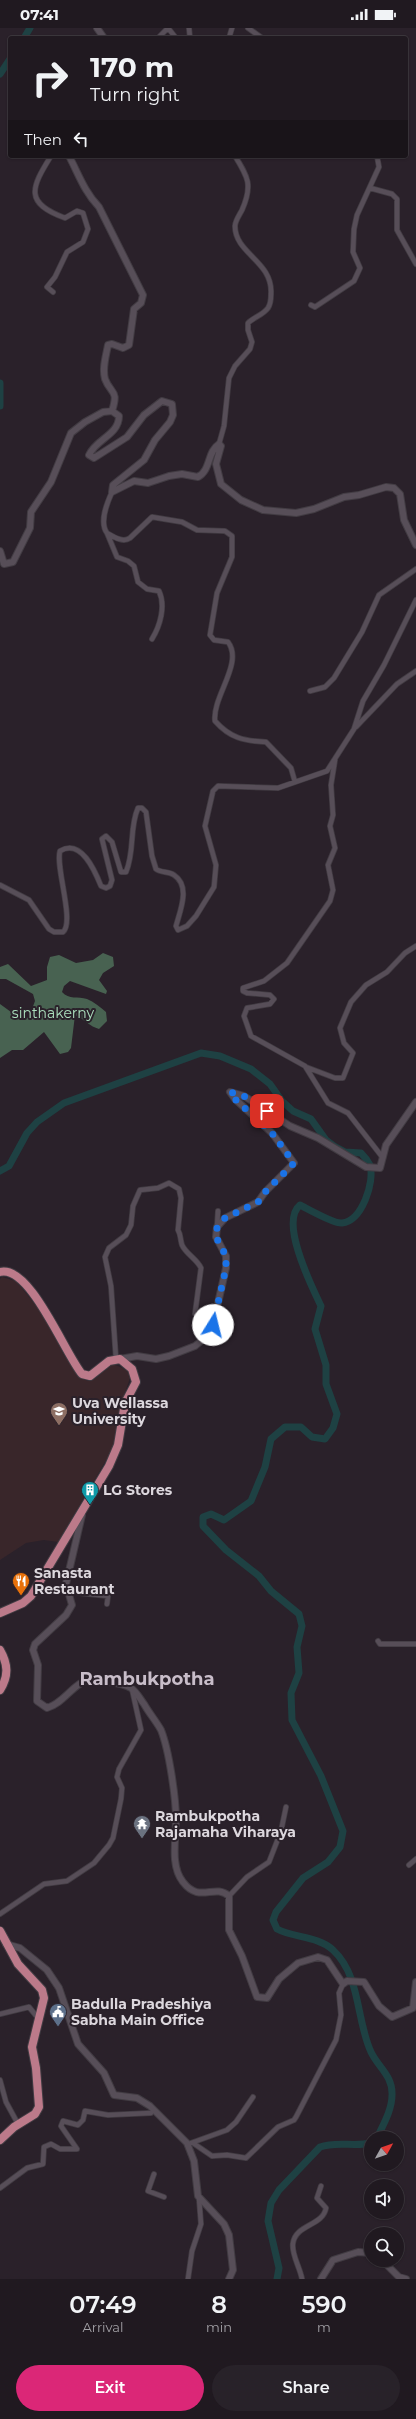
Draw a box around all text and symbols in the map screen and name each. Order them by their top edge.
text: 07:41 [20,5,59,24]
text: 170 m [90,50,174,84]
icon: right [24,52,76,104]
text: Turn right [90,84,180,106]
icon: left [70,128,92,150]
text: Then [24,130,62,149]
park label: sinthakerny [12,1004,95,1022]
pin [250,1094,284,1128]
icon: arrive [256,1100,278,1122]
position arrow [192,1304,234,1346]
place label: Uva Wellassa University [72,1394,169,1428]
school or university icon: Uva Wellassa University [49,1401,69,1426]
building icon: LG Stores [80,1480,100,1505]
place label: LG Stores [103,1481,173,1499]
place label: Sanasta Restaurant [34,1564,115,1598]
restaurant icon: Sanasta Restaurant [11,1571,31,1596]
district label: Rambukpotha [79,1668,215,1690]
place label: Rambukpotha Rajamaha Viharaya [155,1807,296,1841]
temple icon: Rambukpotha Rajamaha Viharaya [132,1814,152,1839]
place label: Badulla Pradeshiya Sabha Main Office [71,1995,212,2029]
public building icon: Badulla Pradeshiya Sabha Main Office [48,2002,68,2027]
north arrow [364,2131,404,2171]
map controls [364,2131,404,2267]
button: sound [364,2179,404,2219]
button: search [364,2227,404,2267]
text: 07:49 [69,2290,137,2319]
text: 8 [211,2290,227,2319]
text: 590 [301,2290,347,2319]
text: Arrival [82,2319,123,2335]
text: min [206,2319,232,2335]
text: m [317,2319,331,2335]
button: Exit [16,2365,204,2411]
button: Share [212,2365,400,2411]

